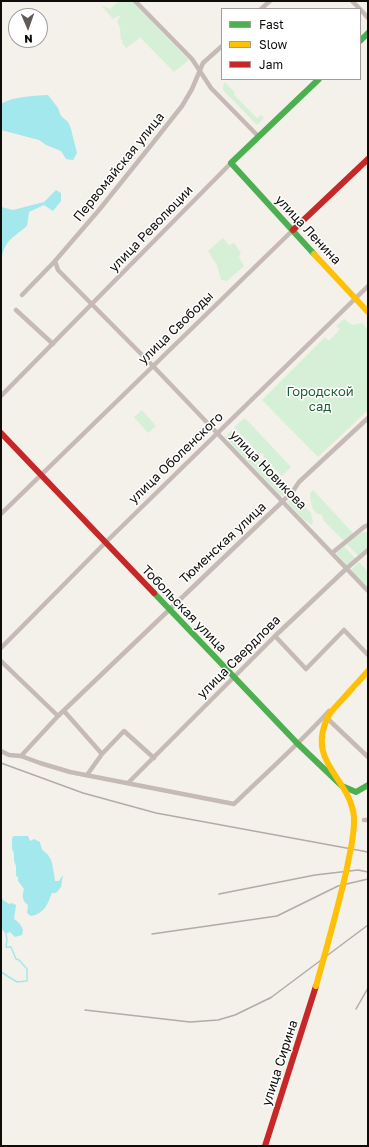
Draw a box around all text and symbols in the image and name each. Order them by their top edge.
north arrow [8,8,48,48]
legend [221,8,361,80]
text: Fast [259,17,284,32]
text: N [24,33,33,46]
text: Slow [259,37,287,52]
text: Jam [259,57,283,72]
street label: Первомайская улица [70,109,168,225]
street label: улица Революции [106,183,196,275]
street label: улица Ленина [272,192,344,268]
street label: улица Свободы [135,288,217,368]
park label: Городской сад [286,384,354,415]
street label: улица Оболенского [126,409,226,507]
street label: улица Новикова [226,427,310,513]
street label: Тюменская улица [177,499,269,587]
street label: Тобольская улица [138,562,230,656]
street label: улица Свердлова [194,612,284,702]
street label: улица Сирина [259,1018,301,1108]

